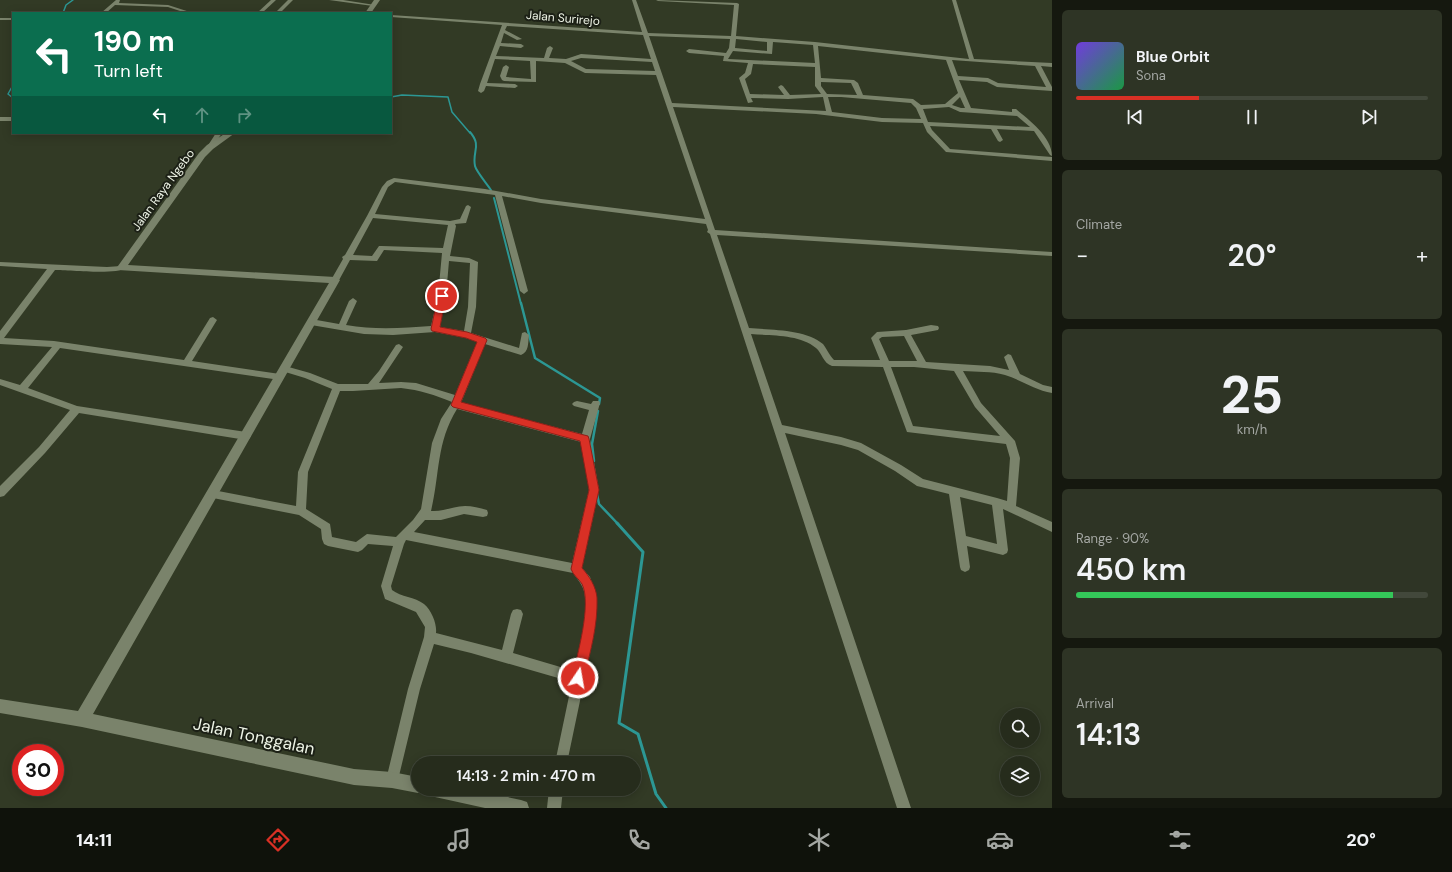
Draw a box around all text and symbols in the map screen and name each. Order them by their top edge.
street label: Jalan Surirejo [525,7,601,29]
text: 190 m [94,23,175,60]
icon: left [28,28,80,80]
text: Blue Orbit [1136,47,1210,67]
text: Turn left [94,59,163,83]
text: Sona [1136,67,1166,84]
icon: left [149,104,171,126]
icon: ahead [191,104,213,126]
icon: right [233,104,255,126]
icon: previous [1124,106,1146,128]
icon: pause [1241,106,1263,128]
icon: next [1358,106,1380,128]
street label: Jalan Raya Ngebo [128,146,198,234]
text: Climate [1076,216,1122,233]
text: 20° [1228,236,1276,275]
text: − [1076,241,1088,270]
text: + [1416,241,1428,270]
pin [425,279,459,313]
icon: arrive [431,285,453,307]
text: 25 [1221,361,1283,429]
text: km/h [1237,421,1267,438]
text: Range · 90% [1076,530,1149,547]
text: 450 km [1076,550,1186,589]
position arrow [557,657,599,699]
text: Arrival [1076,695,1114,712]
map controls [1000,708,1040,796]
button: search [1000,708,1040,748]
street label: Jalan Tonggalan [191,712,317,760]
text: 14:13 [1076,715,1141,754]
speed limit sign: 30 [12,744,64,796]
button: layers [1000,756,1040,796]
text: 14:13 · 2 min · 470 m [456,766,596,786]
icon: directions [264,826,292,854]
icon: music [445,826,473,854]
icon: phone [625,826,653,854]
icon: climate [805,826,833,854]
icon: car [986,826,1014,854]
icon: filters [1166,826,1194,854]
text: 14:11 [76,828,112,852]
text: 20° [1346,828,1376,852]

